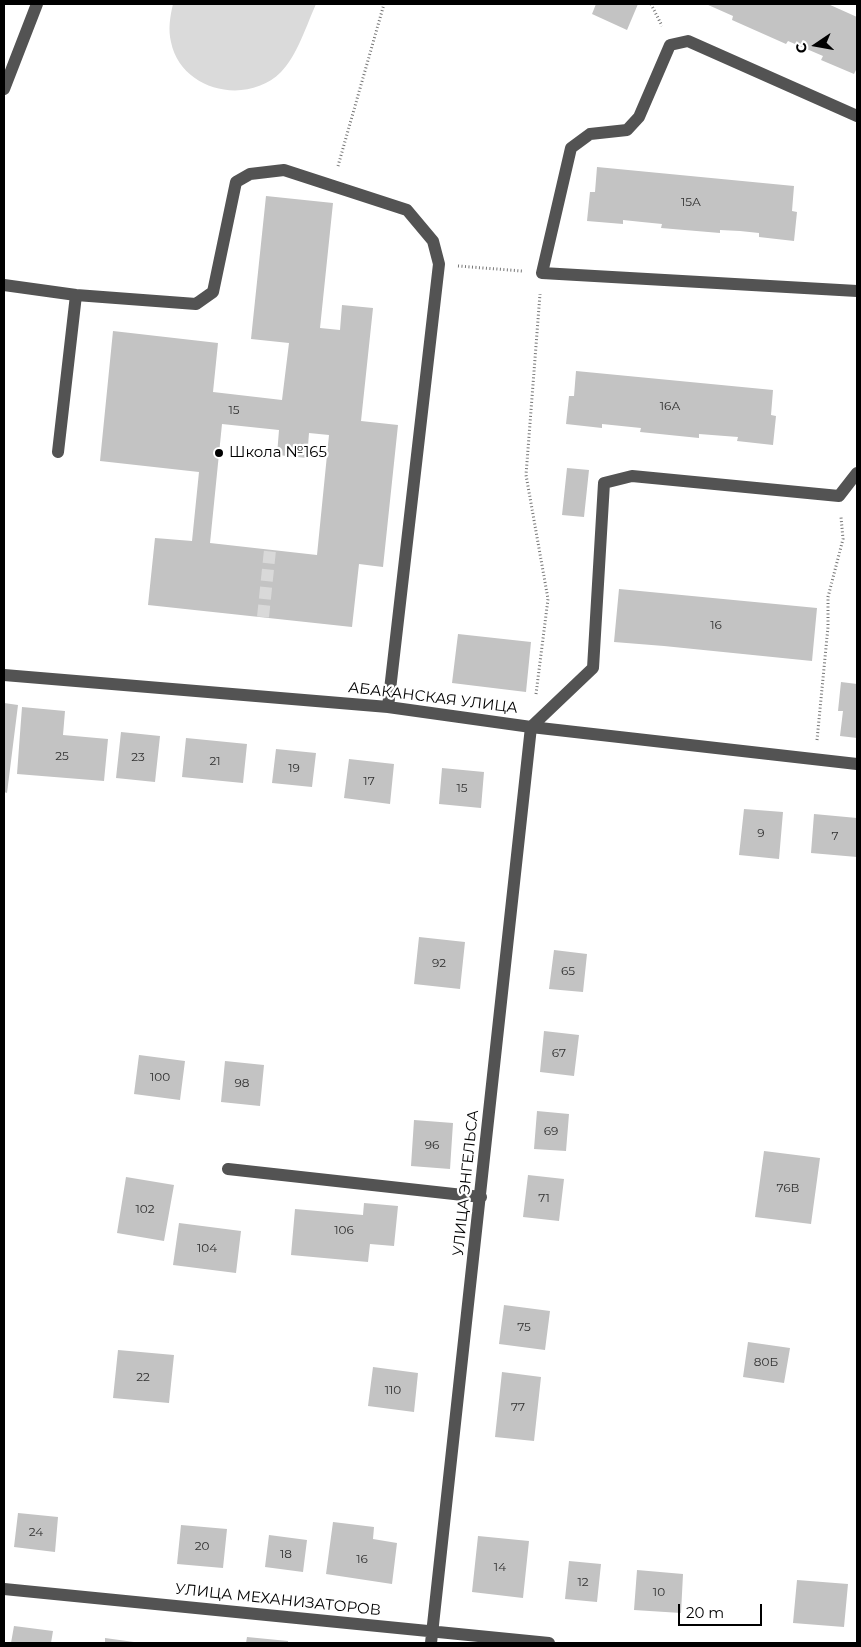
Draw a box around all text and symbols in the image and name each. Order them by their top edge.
north arrow [791,20,841,70]
text: С [791,41,811,55]
house number: 15А [681,195,701,209]
house number: 16А [660,399,680,413]
house number: 15 [228,403,240,417]
place label: Школа №165 [229,444,327,462]
marker: Школа №165 [213,447,225,459]
house number: 16 [710,618,722,632]
street label: АБАКАНСКАЯ УЛИЦА [347,679,519,717]
house number: 25 [55,749,69,763]
house number: 23 [131,750,145,764]
house number: 21 [209,754,221,768]
house number: 19 [288,761,300,775]
house number: 17 [363,774,375,788]
house number: 15 [456,781,468,795]
house number: 9 [757,826,765,840]
house number: 7 [831,829,839,843]
house number: 92 [432,956,446,970]
house number: 65 [561,964,575,978]
house number: 67 [552,1046,566,1060]
house number: 100 [150,1070,170,1084]
house number: 98 [235,1076,249,1090]
street label: УЛИЦА ЭНГЕЛЬСА [449,1109,483,1257]
house number: 69 [544,1124,558,1138]
house number: 96 [425,1138,439,1152]
house number: 76В [776,1181,800,1195]
house number: 71 [538,1191,550,1205]
house number: 102 [135,1202,155,1216]
house number: 106 [334,1223,354,1237]
house number: 104 [197,1241,217,1255]
house number: 75 [517,1320,531,1334]
house number: 80Б [754,1355,778,1369]
house number: 22 [136,1370,150,1384]
house number: 110 [385,1383,401,1397]
house number: 77 [511,1400,525,1414]
house number: 24 [29,1525,43,1539]
house number: 20 [195,1539,209,1553]
house number: 18 [280,1547,292,1561]
house number: 16 [356,1552,368,1566]
house number: 14 [494,1560,506,1574]
house number: 12 [577,1575,589,1589]
street label: УЛИЦА МЕХАНИЗАТОРОВ [174,1580,382,1620]
house number: 10 [653,1585,665,1599]
scale bar [681,1594,765,1626]
text: 20 m [686,1603,724,1622]

